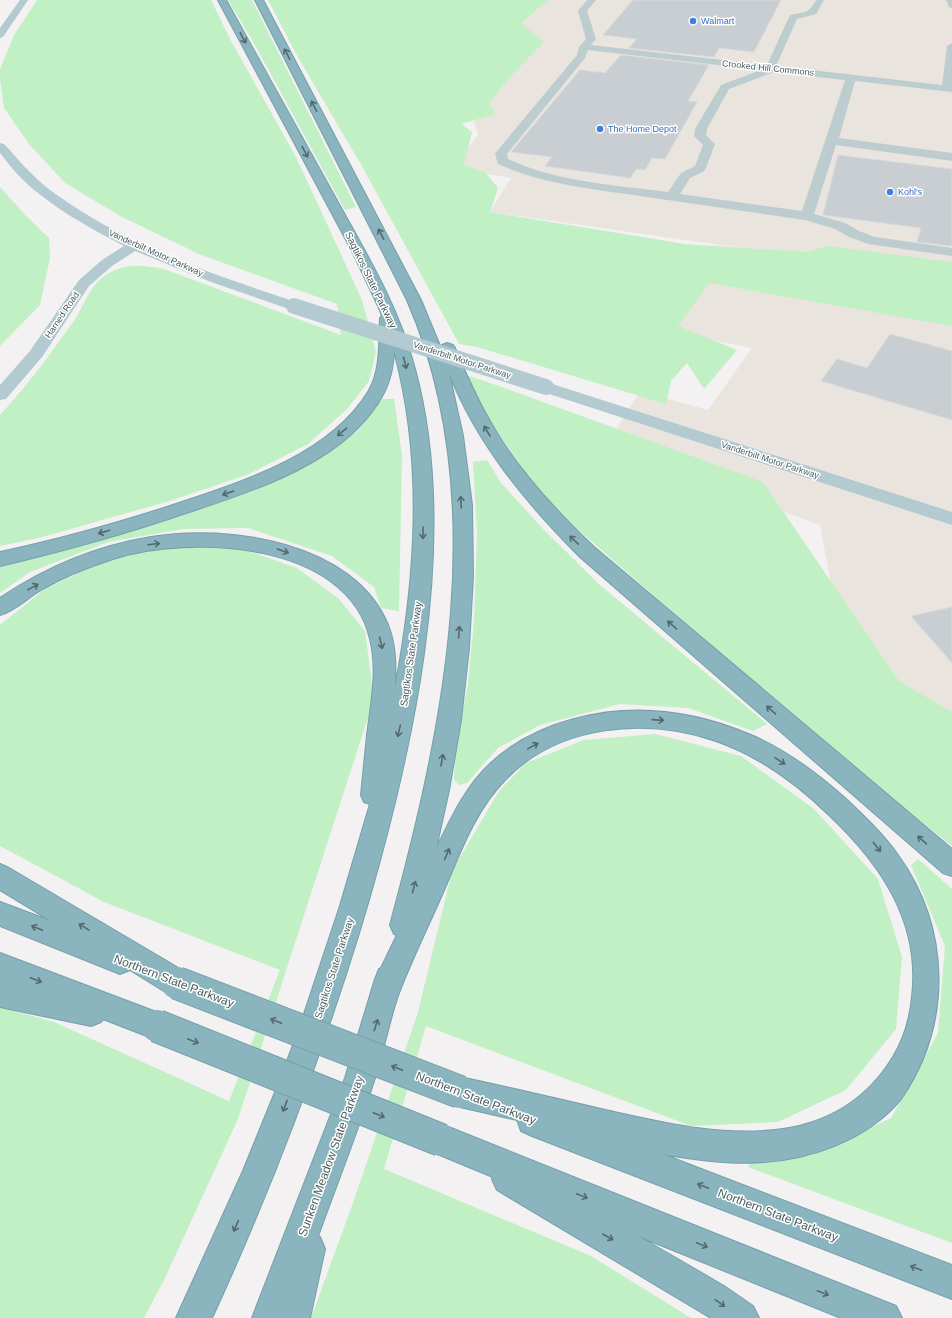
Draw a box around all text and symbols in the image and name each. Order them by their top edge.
marker: Walmart [688,16,698,26]
place label: Walmart [701,16,735,26]
one-way arrow [239,32,247,44]
one-way arrow [283,49,291,61]
street label: Crooked Hill Commons [721,58,815,78]
one-way arrow [310,101,317,113]
marker: The Home Depot [595,124,605,134]
place label: The Home Depot [608,124,677,134]
one-way arrow [301,146,309,158]
marker: Kohl's [885,187,895,197]
place label: Kohl's [898,187,923,197]
street label: Vanderbilt Motor Parkway [107,228,205,279]
one-way arrow [376,229,384,241]
street label: Sagtikos State Parkway [343,230,399,330]
street label: Harned Road [43,290,81,340]
street label: Vanderbilt Motor Parkway [412,339,513,381]
one-way arrow [402,356,409,369]
one-way arrow [482,425,490,437]
one-way arrow [337,428,348,437]
street label: Vanderbilt Motor Parkway [720,439,821,481]
one-way arrow [222,489,234,497]
one-way arrow [457,496,465,509]
one-way arrow [419,526,427,539]
one-way arrow [98,529,111,536]
one-way arrow [569,535,579,544]
one-way arrow [147,540,160,548]
one-way arrow [276,548,289,555]
one-way arrow [26,582,38,590]
street label: Sagtikos State Parkway [398,601,424,707]
one-way arrow [667,620,677,630]
one-way arrow [456,625,463,638]
one-way arrow [378,636,386,649]
one-way arrow [765,705,776,714]
one-way arrow [651,716,664,724]
one-way arrow [395,724,403,737]
one-way arrow [527,742,539,749]
one-way arrow [438,754,446,767]
one-way arrow [774,757,785,765]
one-way arrow [917,835,928,844]
one-way arrow [873,842,882,852]
one-way arrow [444,849,451,861]
one-way arrow [411,881,418,894]
street label: Sagtikos State Parkway [312,916,356,1020]
one-way arrow [78,922,90,930]
one-way arrow [31,924,43,932]
street label: Northern State Parkway [112,952,236,1010]
one-way arrow [30,977,42,985]
one-way arrow [270,1016,282,1024]
one-way arrow [373,1019,380,1032]
one-way arrow [186,1037,198,1045]
one-way arrow [392,1063,404,1071]
street label: Northern State Parkway [414,1069,538,1127]
street label: Sunken Meadow State Parkway [295,1074,367,1238]
one-way arrow [280,1099,288,1111]
one-way arrow [372,1112,384,1119]
one-way arrow [697,1181,709,1189]
street label: Northern State Parkway [716,1186,840,1244]
one-way arrow [575,1193,587,1201]
one-way arrow [231,1219,239,1231]
one-way arrow [602,1234,614,1242]
one-way arrow [696,1242,708,1249]
one-way arrow [910,1264,922,1272]
one-way arrow [816,1290,828,1298]
one-way arrow [714,1299,725,1307]

